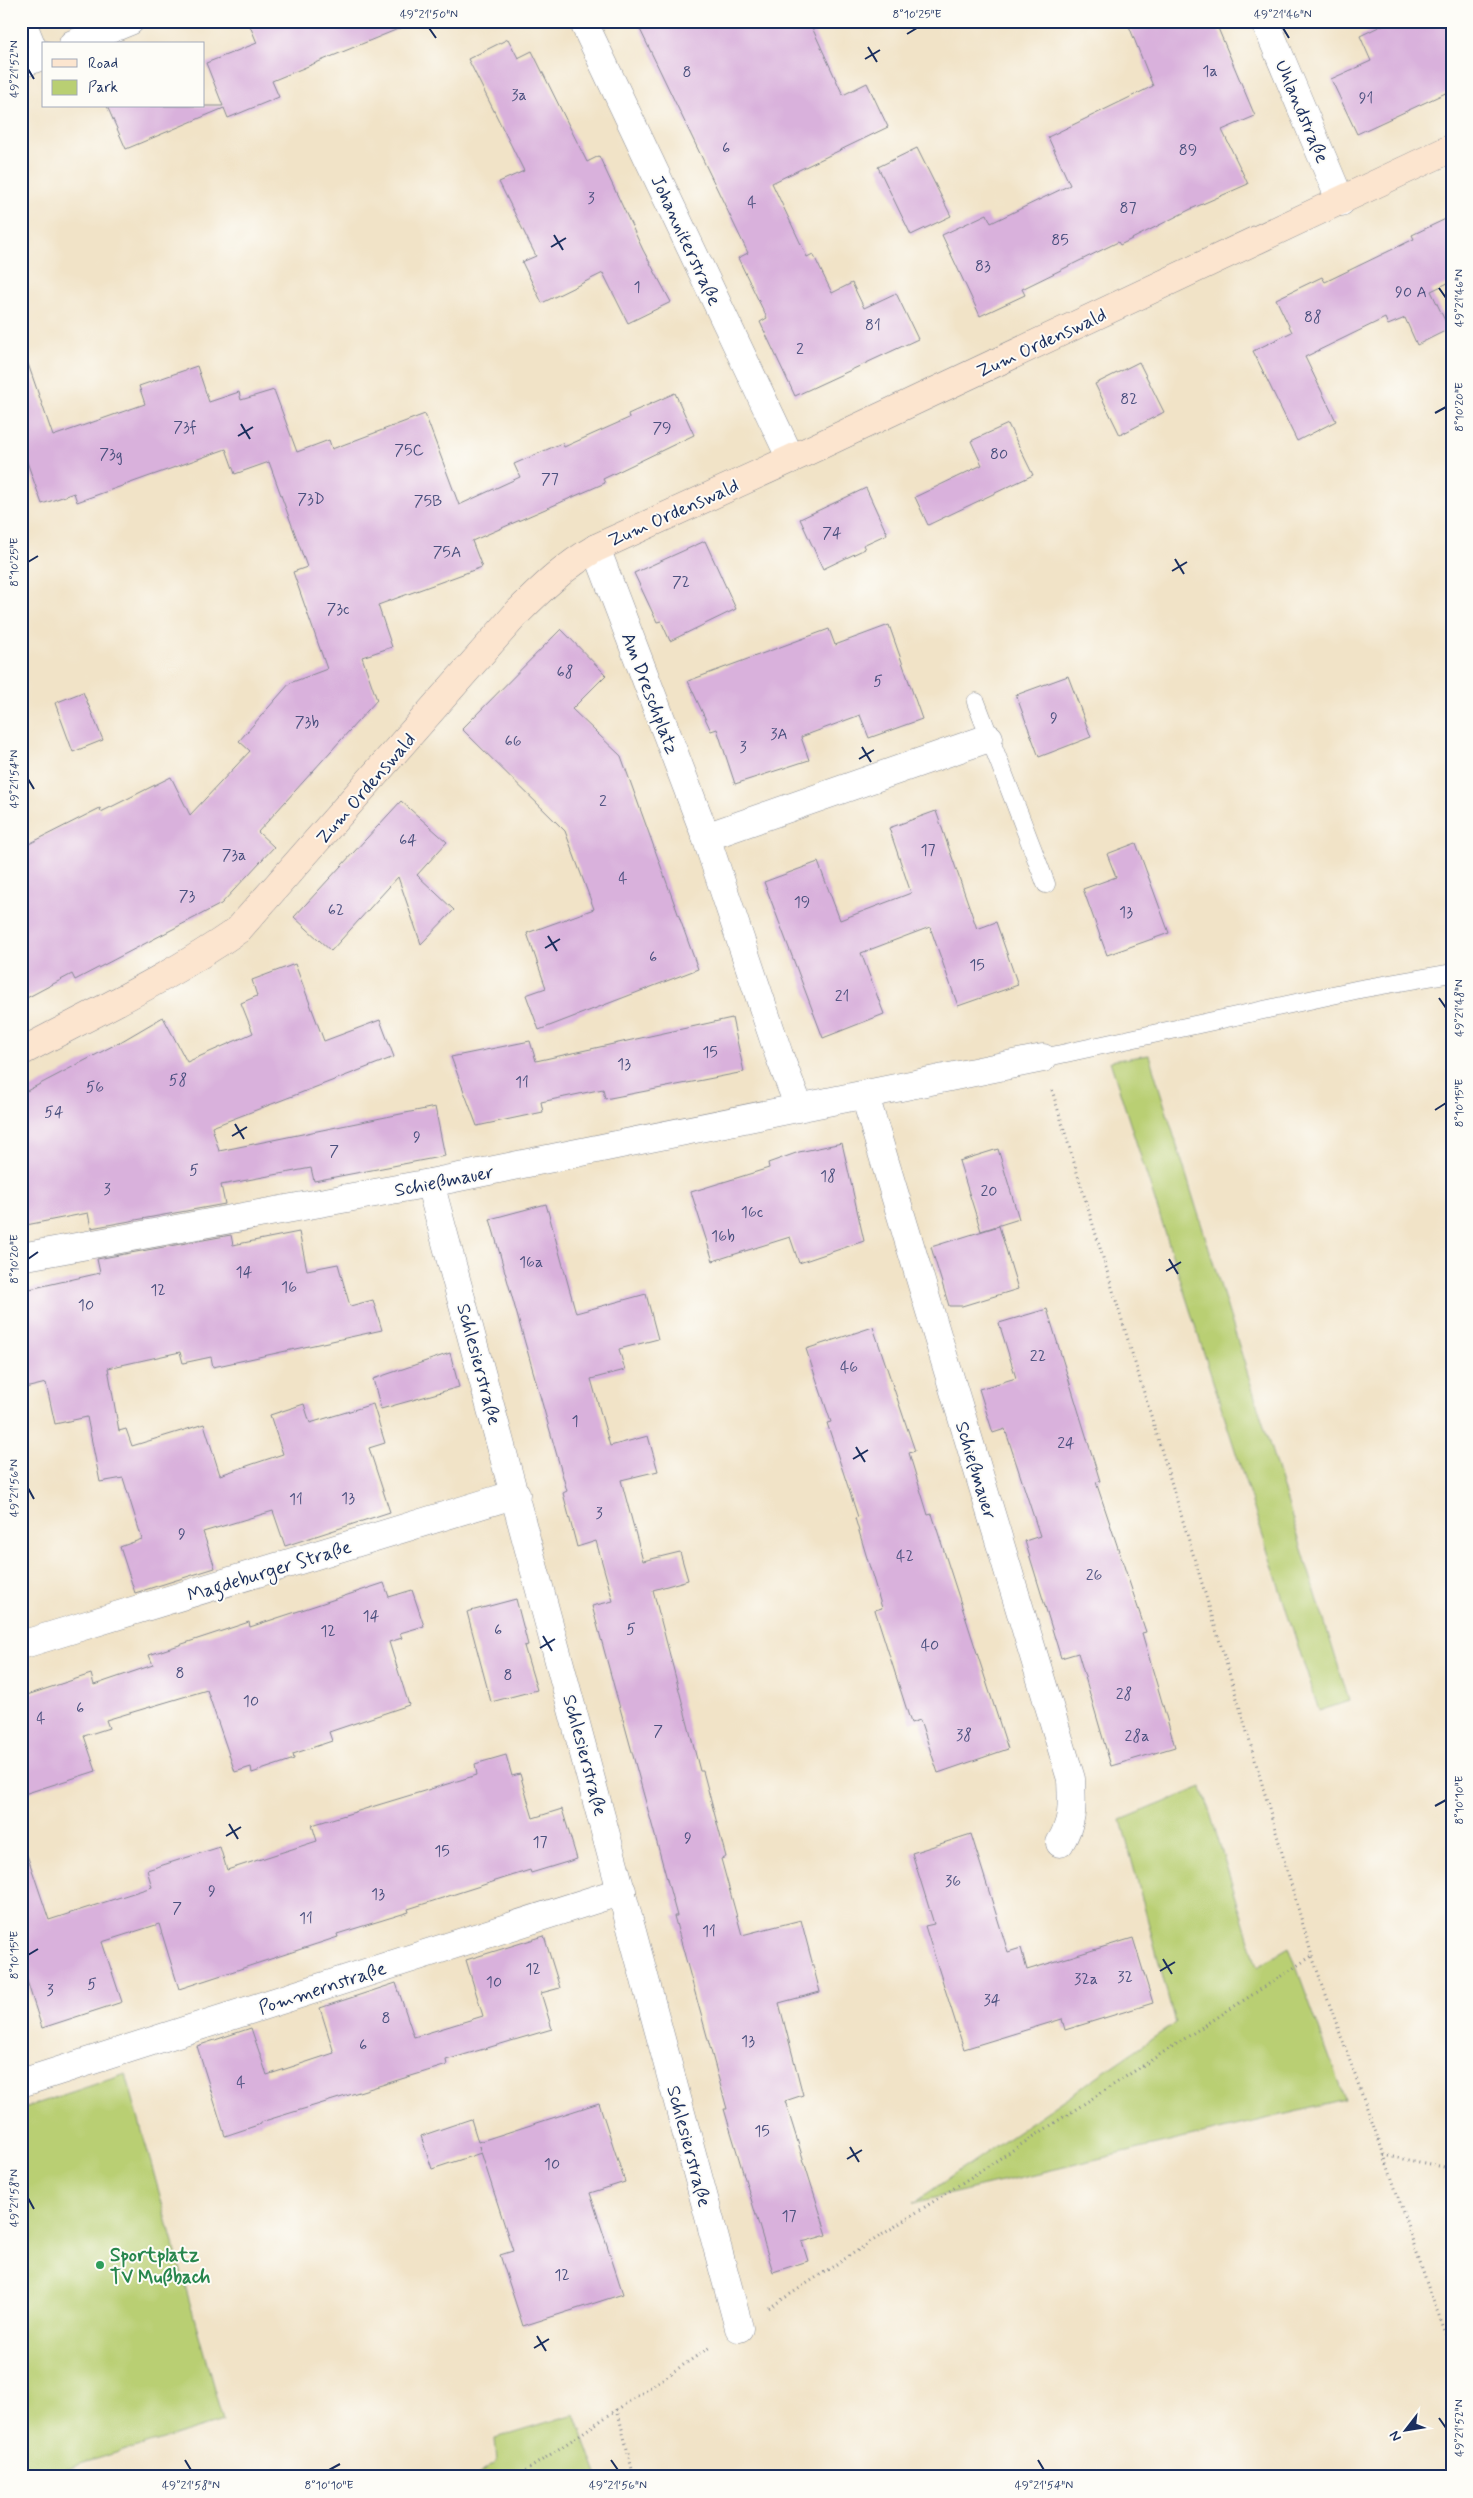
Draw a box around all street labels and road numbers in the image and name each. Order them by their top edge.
street label: Uhlandstraße [1269,56,1335,167]
street label: Johanniterstraße [644,171,727,310]
street label: Zum Ordenswald [973,302,1111,384]
street label: Zum Ordenswald [604,473,743,553]
street label: Am Dreschplatz [615,629,684,758]
street label: Zum Ordenswald [311,728,422,850]
street label: Schießmauer [392,1160,496,1203]
street label: Schlesierstraße [450,1301,507,1428]
street label: Schießmauer [949,1419,1002,1522]
street label: Magdeburger Straße [184,1535,355,1611]
street label: Schlesierstraße [556,1692,613,1819]
street label: Pommernstraße [255,1956,390,2021]
street label: Schlesierstraße [660,2083,717,2210]

